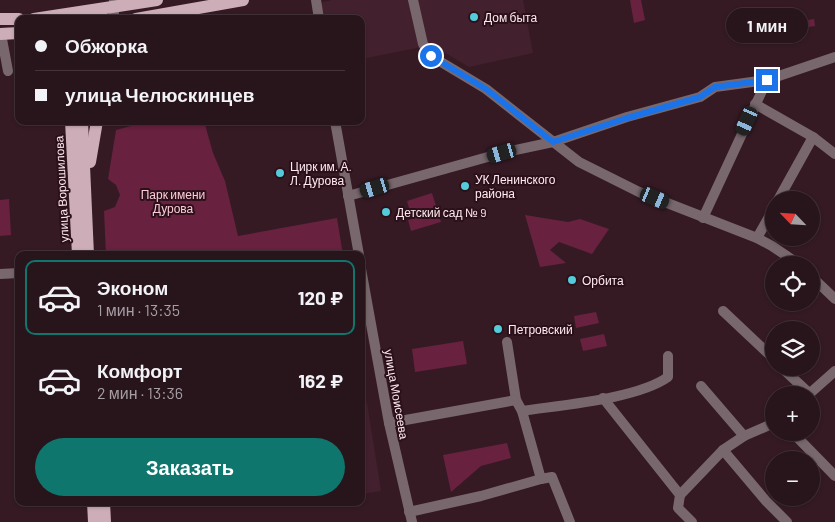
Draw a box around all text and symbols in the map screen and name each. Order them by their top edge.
callout: 1 мин [726,8,808,42]
place label: Дом быта [484,10,537,25]
marker: Дом быта [468,11,480,23]
text: 1 мин [747,16,787,35]
text: Обжорка [65,34,148,57]
route start [420,45,442,67]
route end [756,69,778,91]
text: улица Челюскинцев [65,83,254,106]
car [734,104,759,138]
street label: улица Ворошилова [51,135,72,243]
car [485,142,518,164]
place label: Цирк им. А. Л. Дурова [290,159,352,188]
marker: Цирк им. А. Л. Дурова [274,167,286,179]
place label: УК Ленинского района [475,172,556,201]
car [358,176,391,200]
marker: УК Ленинского района [459,180,471,192]
car [638,185,671,211]
park label: Парк имени Дурова [141,187,205,216]
north arrow [765,191,820,246]
map controls [765,191,820,506]
place label: Детский сад № 9 [396,205,486,220]
marker: Детский сад № 9 [380,206,392,218]
button: locate [765,256,820,311]
place label: Орбита [582,273,624,288]
marker: Орбита [566,274,578,286]
icon: car [37,275,82,320]
text: Эконом [97,276,168,299]
text: 120 ₽ [298,286,343,309]
text: 1 мин · 13:35 [97,300,180,319]
button: layers [765,321,820,376]
place label: Петровский [508,322,573,337]
marker: Петровский [492,323,504,335]
street label: улица Моисеева [381,348,412,441]
icon: car [37,358,82,403]
text: Комфорт [97,359,182,382]
text: 162 ₽ [298,369,343,392]
text: 2 мин · 13:36 [97,383,183,402]
button: + [765,386,820,441]
button: Заказать [35,438,345,496]
button: − [765,451,820,506]

